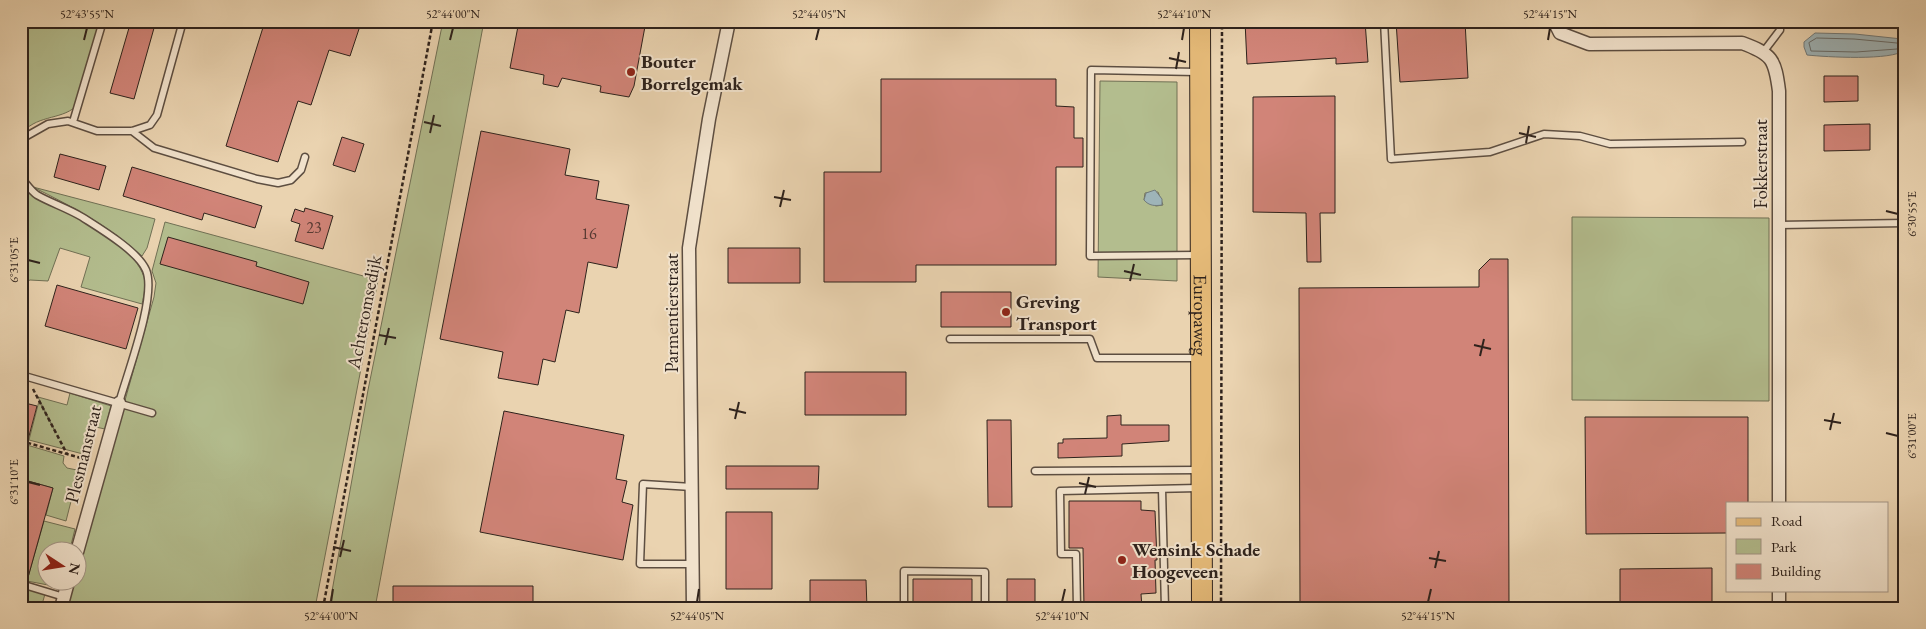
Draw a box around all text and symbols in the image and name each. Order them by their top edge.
text: 52°43'55"N [60,6,114,22]
text: 52°44'00"N [426,6,480,22]
text: 52°44'05"N [792,6,846,22]
text: 52°44'10"N [1157,6,1211,22]
text: 52°44'15"N [1523,6,1577,22]
place label: Bouter Borrelgemak [641,49,743,96]
marker: Bouter Borrelgemak [625,66,637,78]
street label: Fokkerstraat [1748,119,1773,209]
text: 6°30'55"E [1904,191,1920,237]
house number: 23 [306,217,322,238]
house number: 16 [581,223,597,244]
text: 6°31'05"E [6,237,22,283]
street label: Achteromsedijk [341,252,387,372]
street label: Parmentierstraat [659,253,684,373]
street label: Europaweg [1188,274,1214,356]
place label: Greving Transport [1016,289,1097,336]
marker: Greving Transport [1000,306,1012,318]
street label: Plesmanstraat [59,402,107,506]
text: 6°31'00"E [1904,413,1920,459]
text: 6°31'10"E [6,459,22,505]
legend [1726,502,1888,592]
text: Road [1771,511,1803,530]
place label: Wensink Schade Hoogeveen [1132,537,1260,584]
text: Park [1771,537,1798,556]
north arrow [38,542,88,592]
marker: Wensink Schade Hoogeveen [1116,554,1128,566]
text: N [65,561,85,577]
text: Building [1771,561,1821,580]
text: 52°44'00"N [304,608,358,624]
text: 52°44'05"N [670,608,724,624]
text: 52°44'10"N [1035,608,1089,624]
text: 52°44'15"N [1401,608,1455,624]

